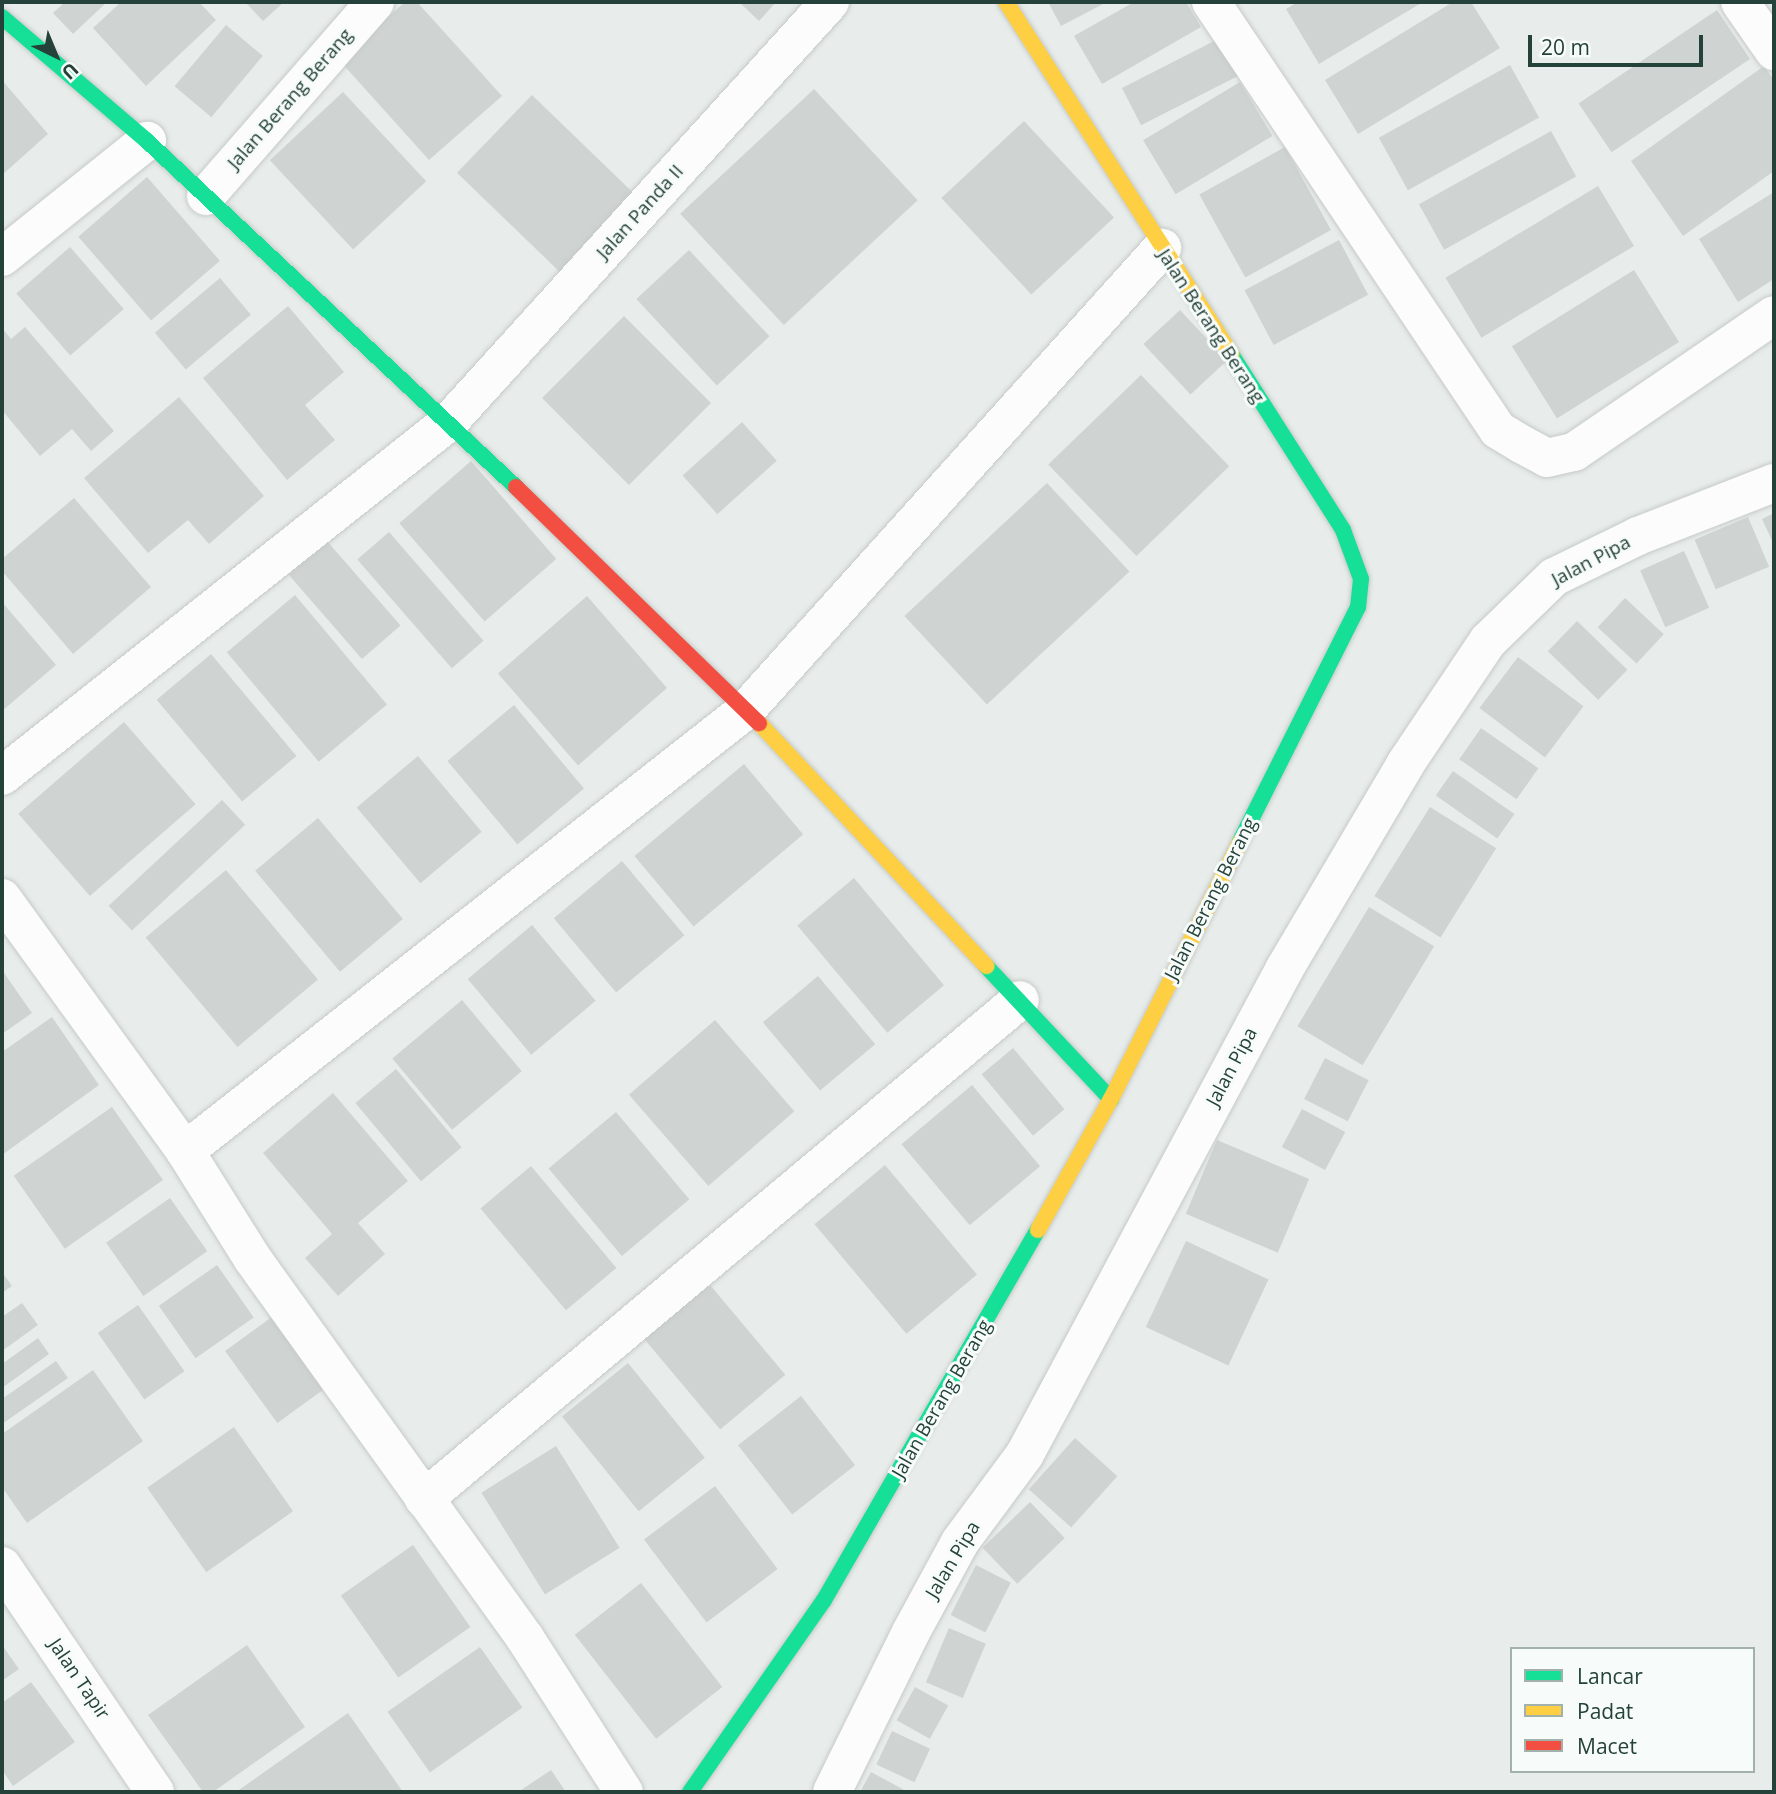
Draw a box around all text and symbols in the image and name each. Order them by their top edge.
north arrow [21,21,91,91]
scale bar [1531,21,1706,65]
street label: Jalan Berang Berang [223,24,357,174]
text: 20 m [1541,33,1590,61]
text: U [56,57,84,86]
street label: Jalan Panda II [592,160,688,264]
street label: Jalan Berang Berang [1153,245,1269,407]
street label: Jalan Pipa [1548,531,1634,591]
street label: Jalan Berang Berang [1160,814,1262,984]
street label: Jalan Pipa [1202,1024,1262,1110]
street label: Jalan Berang Berang [887,1316,997,1482]
street label: Jalan Pipa [921,1517,985,1603]
street label: Jalan Tapir [44,1634,114,1724]
legend [1510,1647,1755,1773]
text: Lancar [1577,1662,1643,1690]
text: Padat [1577,1697,1633,1725]
text: Macet [1577,1732,1637,1760]

